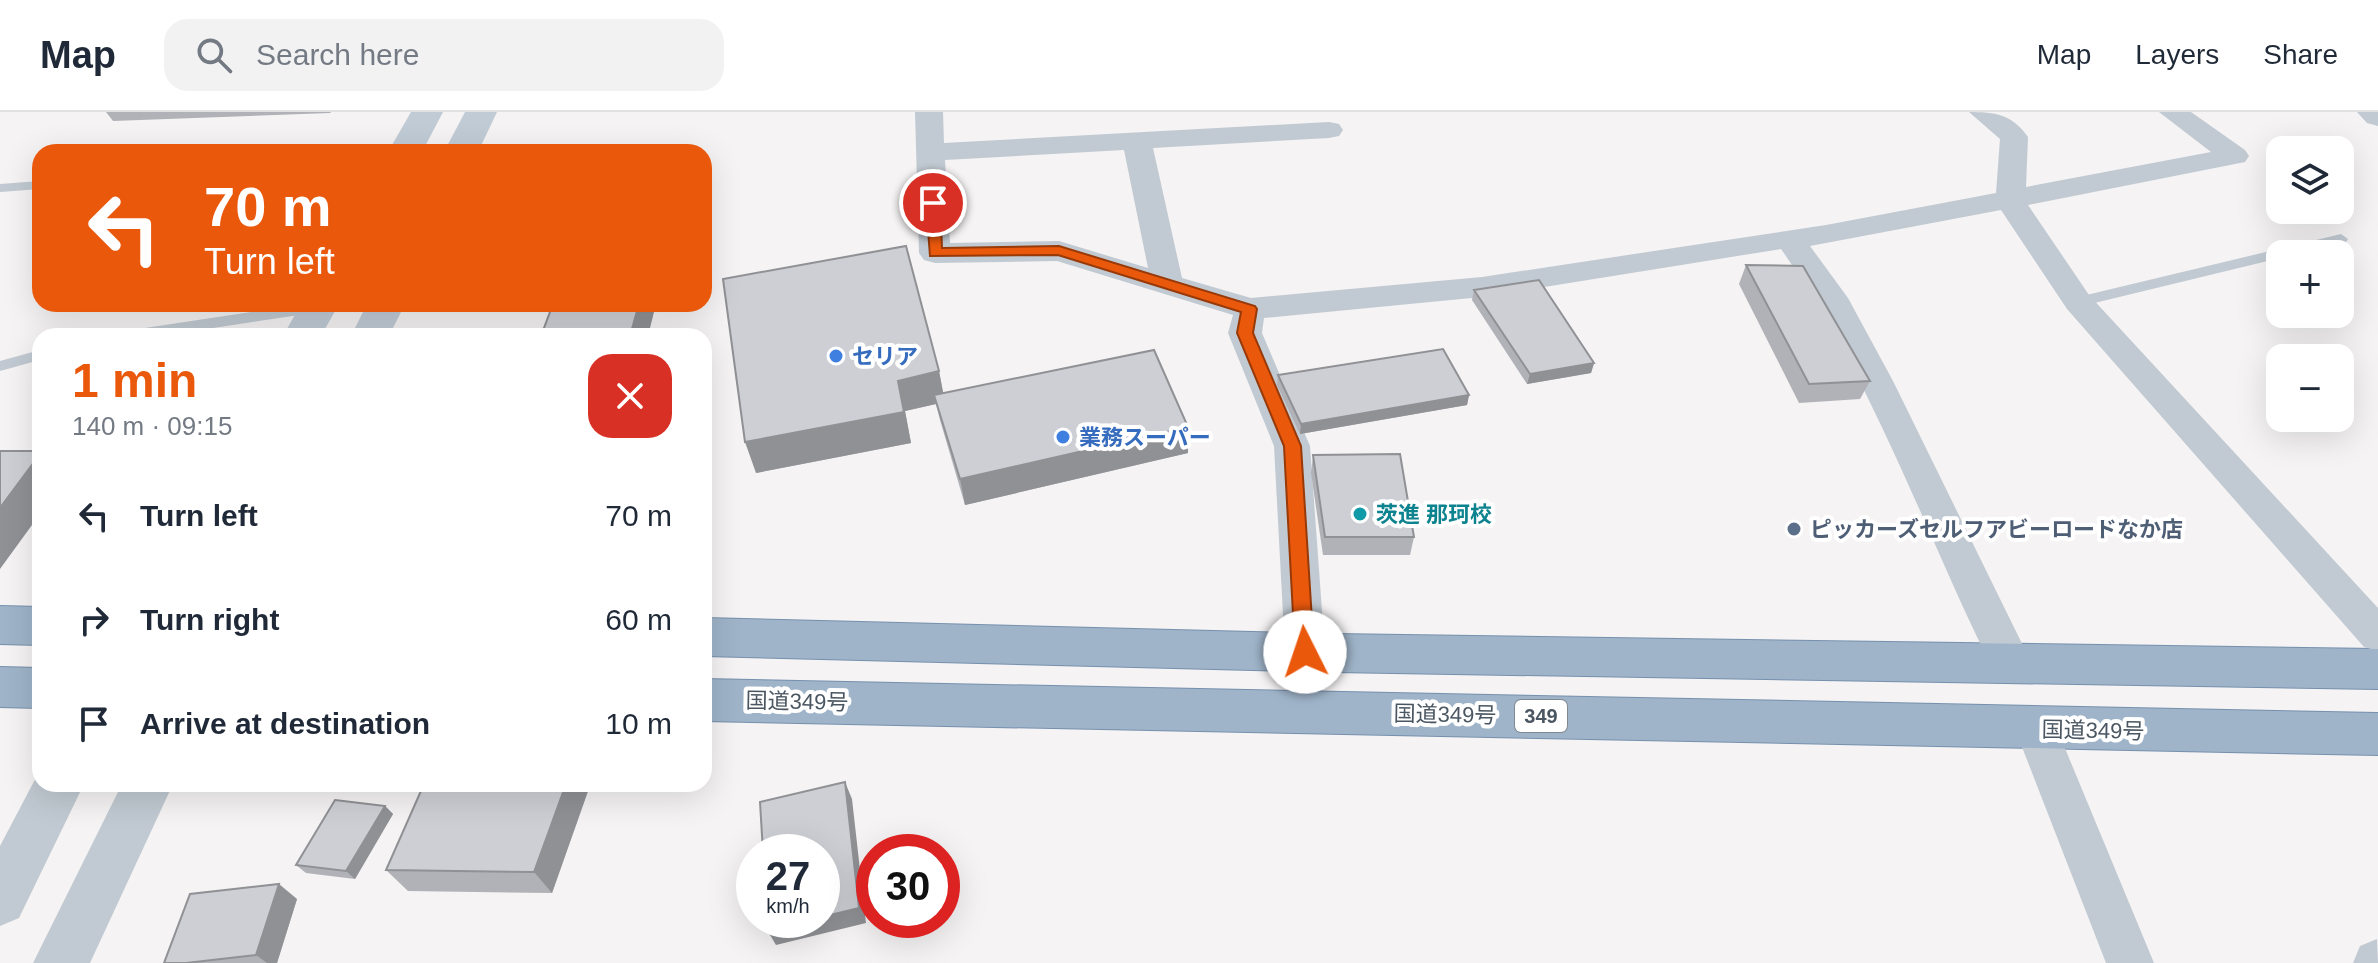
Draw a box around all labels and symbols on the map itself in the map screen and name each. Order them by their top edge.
pin [899,169,967,237]
place label: セリア [852,344,918,369]
marker: セリア [827,347,845,365]
place label: 業務スーパー [1079,425,1211,450]
marker: 業務スーパー [1054,428,1072,446]
place label: 茨進 那珂校 [1376,502,1492,527]
marker: 茨進 那珂校 [1351,505,1369,523]
place label: ピッカーズセルフアビーロードなか店 [1810,517,2183,542]
marker: ピッカーズセルフアビーロードなか店 [1785,520,1803,538]
position arrow [1263,610,1347,694]
street label: 国道349号 [745,688,849,715]
road number: 349 [1515,700,1567,732]
street label: 国道349号 [1393,701,1497,728]
street label: 国道349号 [2041,717,2145,744]
speed limit sign: 30 [856,834,960,938]

